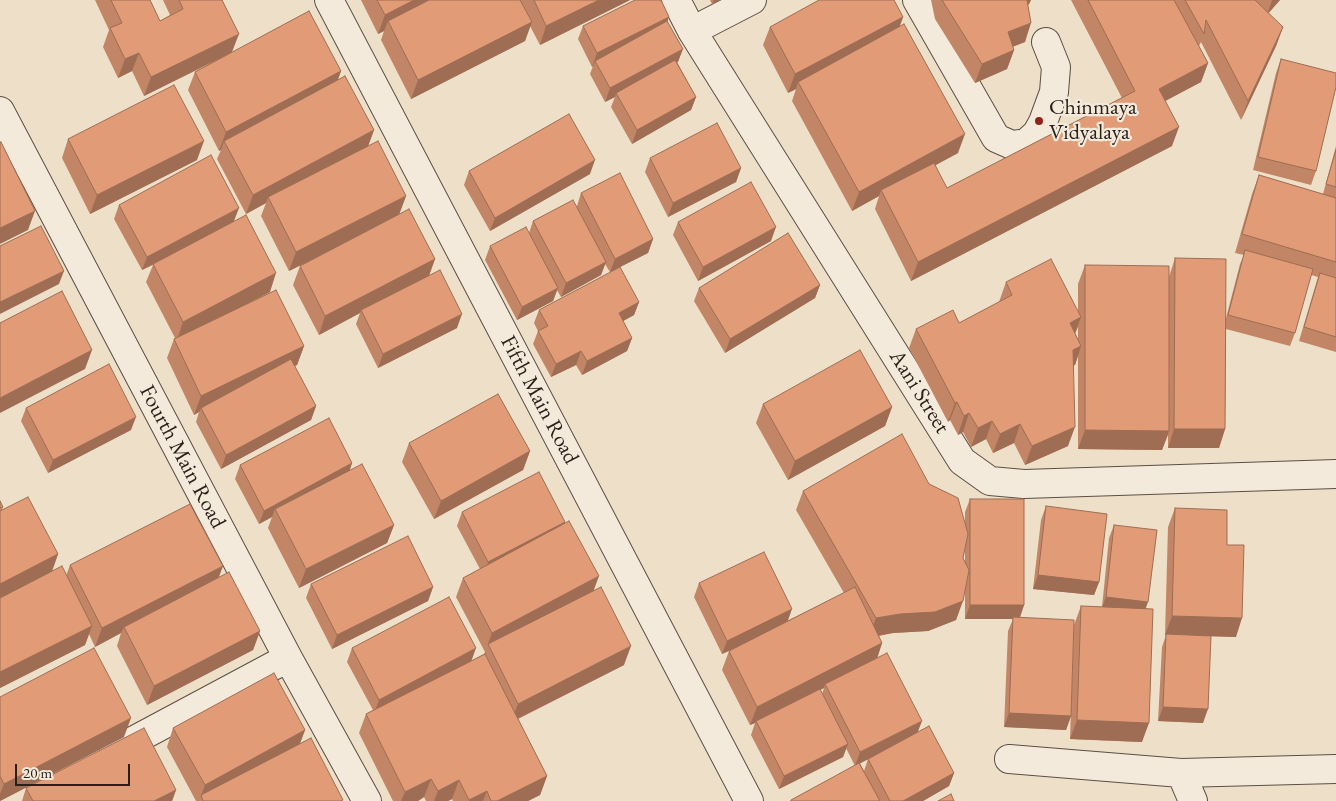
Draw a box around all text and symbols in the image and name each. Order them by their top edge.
place label: Chinmaya Vidyalaya [1049,95,1137,146]
marker: Chinmaya Vidyalaya [1033,115,1045,127]
street label: Fifth Main Road [494,331,584,469]
street label: Aani Street [883,345,955,439]
street label: Fourth Main Road [133,381,231,533]
scale bar [18,754,132,786]
text: 20 m [23,763,52,782]

